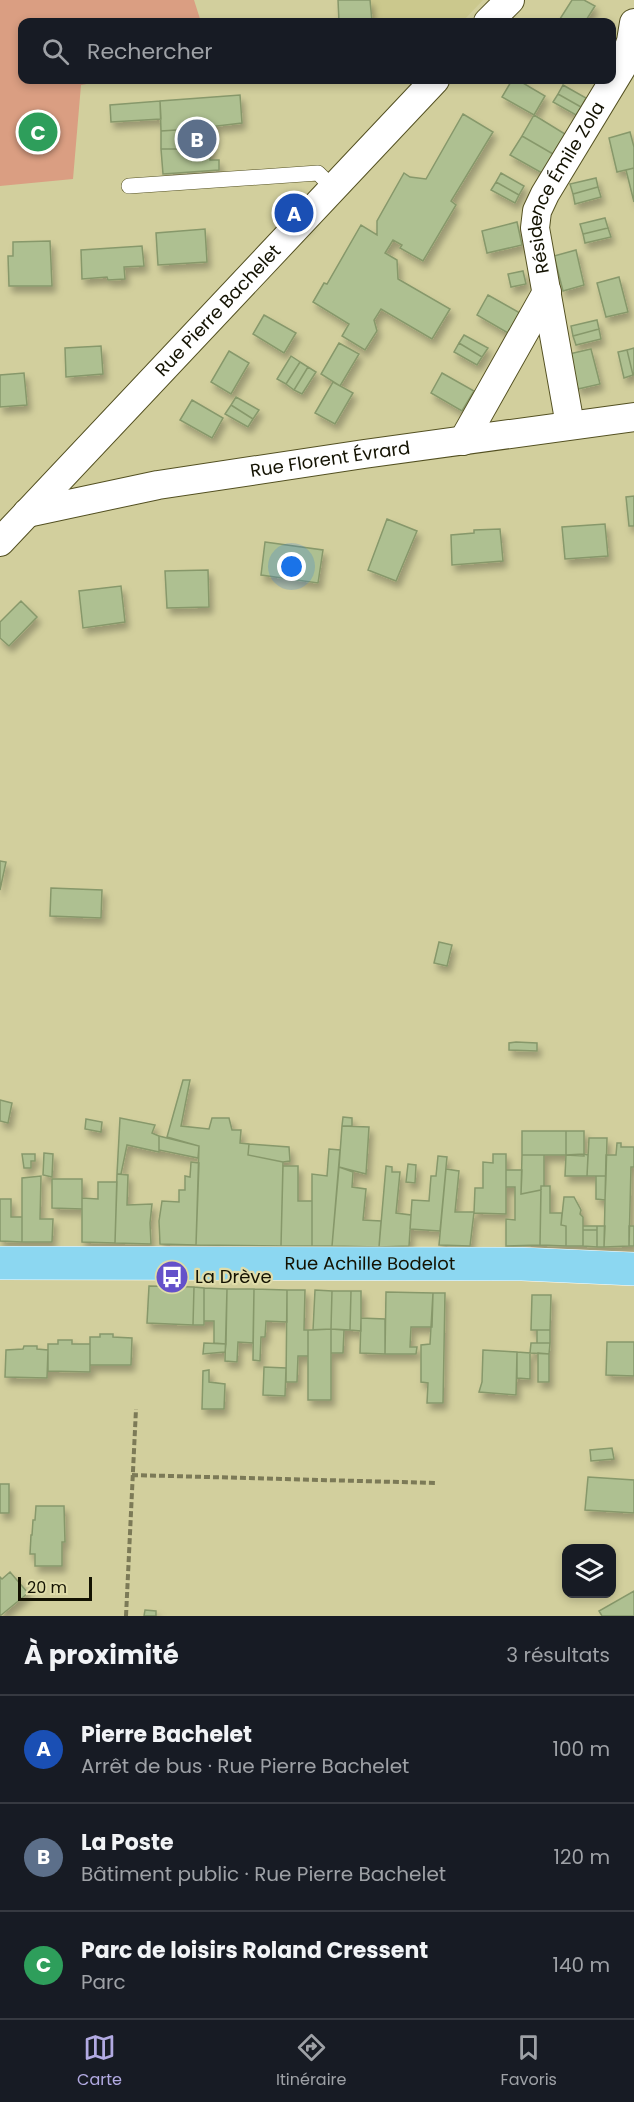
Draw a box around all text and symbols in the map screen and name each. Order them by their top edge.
search box [18,18,616,84]
icon: search [39,35,72,68]
text: Rechercher [87,36,213,67]
street label: Résidence Émile Zola [522,96,610,276]
pin: C [18,110,57,154]
pin: B [178,116,216,162]
pin: A [274,190,314,236]
street label: Rue Pierre Bachelet [149,239,286,382]
street label: Rue Florent Évrard [248,435,412,483]
your location [277,552,306,581]
street label: Rue Achille Bodelot [285,1251,455,1276]
bus stop icon: La Drève [154,1259,190,1295]
place label: La Drève [195,1264,272,1289]
map controls [562,1544,616,1598]
button: layers [562,1544,616,1598]
scale bar [18,1574,92,1602]
text: 20 m [27,1576,67,1599]
text: À proximité [24,1637,179,1673]
text: 3 résultats [506,1641,610,1669]
text: Pierre Bachelet [81,1719,252,1750]
text: A [36,1735,51,1763]
text: 100 m [553,1735,610,1763]
text: Arrêt de bus · Rue Pierre Bachelet [81,1752,409,1780]
text: La Poste [81,1827,174,1858]
text: B [37,1843,50,1871]
text: 120 m [554,1843,610,1871]
text: Bâtiment public · Rue Pierre Bachelet [81,1860,446,1888]
text: Parc de loisirs Roland Cressent [81,1935,428,1966]
text: C [36,1951,51,1979]
text: 140 m [553,1951,610,1979]
text: Parc [81,1968,126,1996]
tab: Carte [77,2031,122,2092]
tab: Itinéraire [276,2031,347,2092]
tab: Favoris [501,2031,557,2092]

